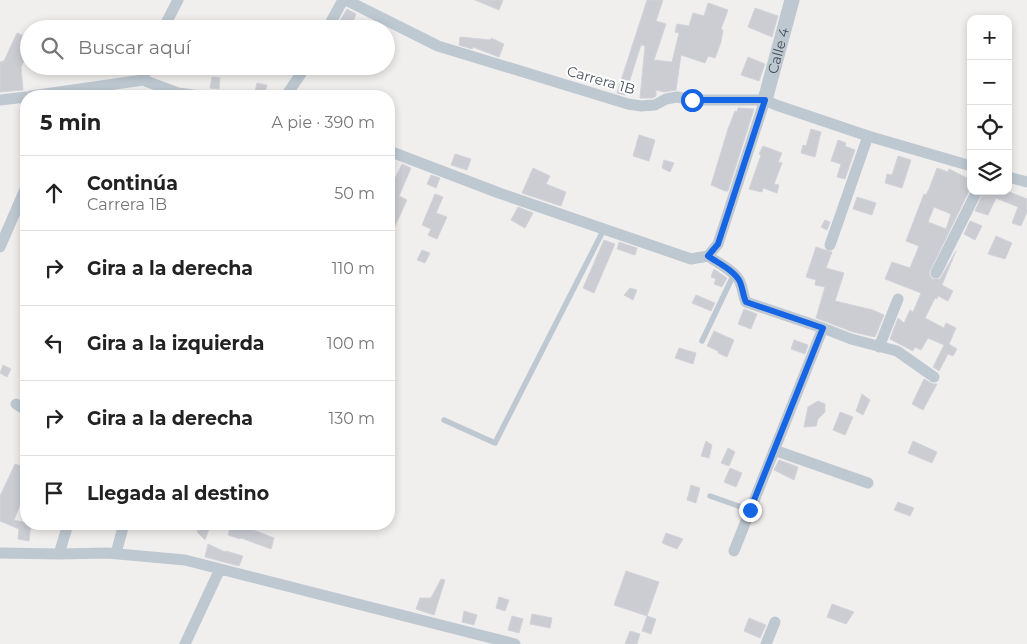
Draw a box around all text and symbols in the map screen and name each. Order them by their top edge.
map controls [967,15,1012,195]
button: + [967,15,1012,60]
search box [20,20,395,75]
street label: Calle 4 [763,25,793,76]
icon: search [38,34,66,62]
text: Buscar aquí [78,36,191,59]
button: − [967,60,1012,105]
street label: Carrera 1B [565,62,637,98]
route start [681,89,704,112]
button: locate [967,105,1012,150]
text: 5 min [40,110,101,135]
text: A pie · 390 m [272,113,375,132]
button: layers [967,150,1012,195]
text: Continúa [87,172,178,195]
icon: ahead [40,179,68,207]
text: 50 m [334,184,375,203]
text: Carrera 1B [87,195,167,214]
icon: right [40,254,68,282]
text: Gira a la derecha [87,257,253,280]
text: 110 m [332,259,375,278]
icon: left [40,329,68,357]
text: Gira a la izquierda [87,332,265,355]
text: 100 m [327,334,375,353]
icon: right [40,404,68,432]
text: Gira a la derecha [87,407,253,430]
text: 130 m [328,409,375,428]
icon: arrive [40,479,68,507]
text: Llegada al destino [87,482,269,505]
route end [739,499,762,522]

